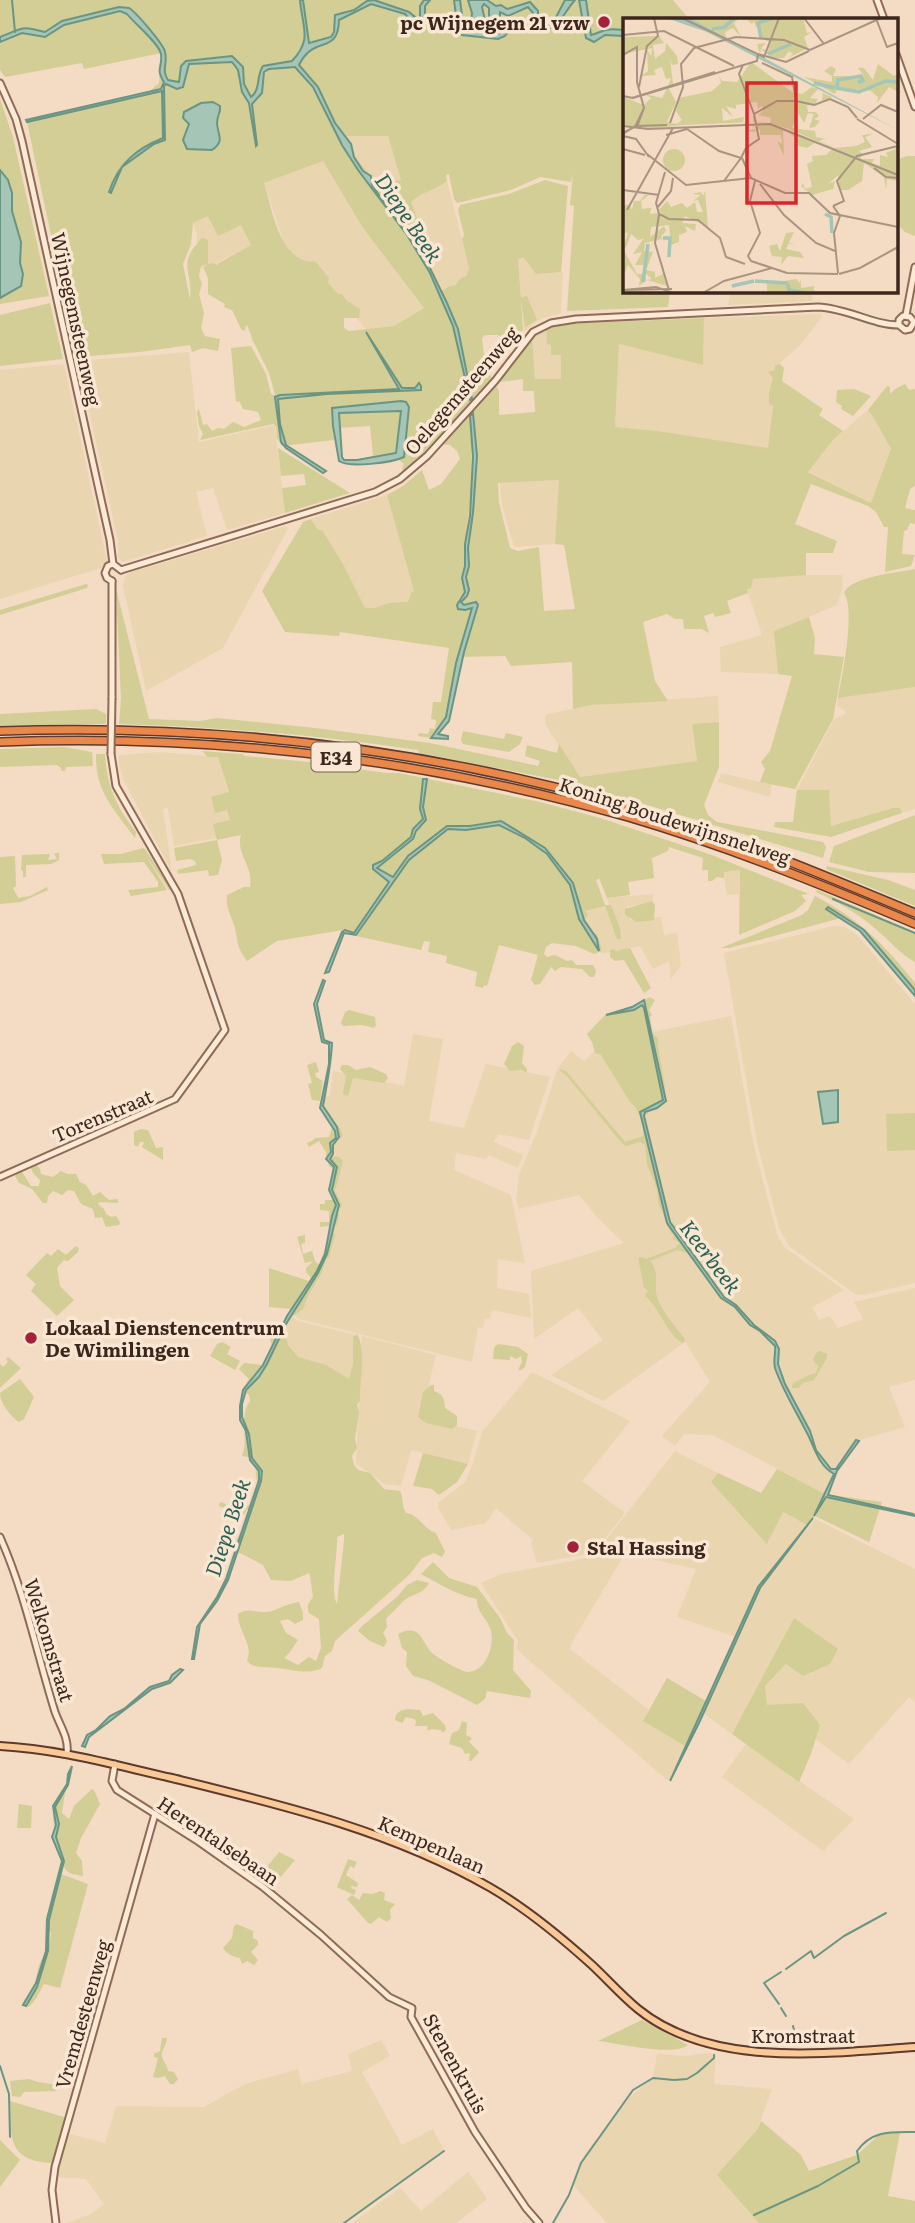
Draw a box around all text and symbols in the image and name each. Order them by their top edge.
place label: pc Wijnegem 21 vzw [400,8,590,36]
marker: pc Wijnegem 21 vzw [596,14,612,30]
inset map [623,18,898,292]
water label: Diepe Beek [369,166,452,268]
street label: Wijnegemsteenweg [45,230,109,409]
street label: Oelegemsteenweg [397,319,525,460]
road number: E34 [312,742,360,772]
street label: Koning Boudewijnsnelweg [556,769,795,871]
street label: Torenstraat [47,1081,157,1149]
water label: Keerbeek [674,1212,751,1300]
place label: Lokaal Dienstencentrum De Wimilingen [45,1313,285,1363]
marker: Lokaal Dienstencentrum De Wimilingen [23,1330,39,1346]
water label: Diepe Beek [196,1473,257,1580]
place label: Stal Hassing [587,1533,706,1561]
marker: Stal Hassing [565,1539,581,1555]
street label: Welkomstraat [18,1575,82,1706]
street label: Herentalsebaan [152,1789,286,1891]
street label: Kempenlaan [374,1808,490,1880]
street label: Vremdesteenweg [47,1936,117,2092]
street label: Stenenkruis [417,2008,495,2118]
street label: Kromstraat [751,2021,856,2049]

